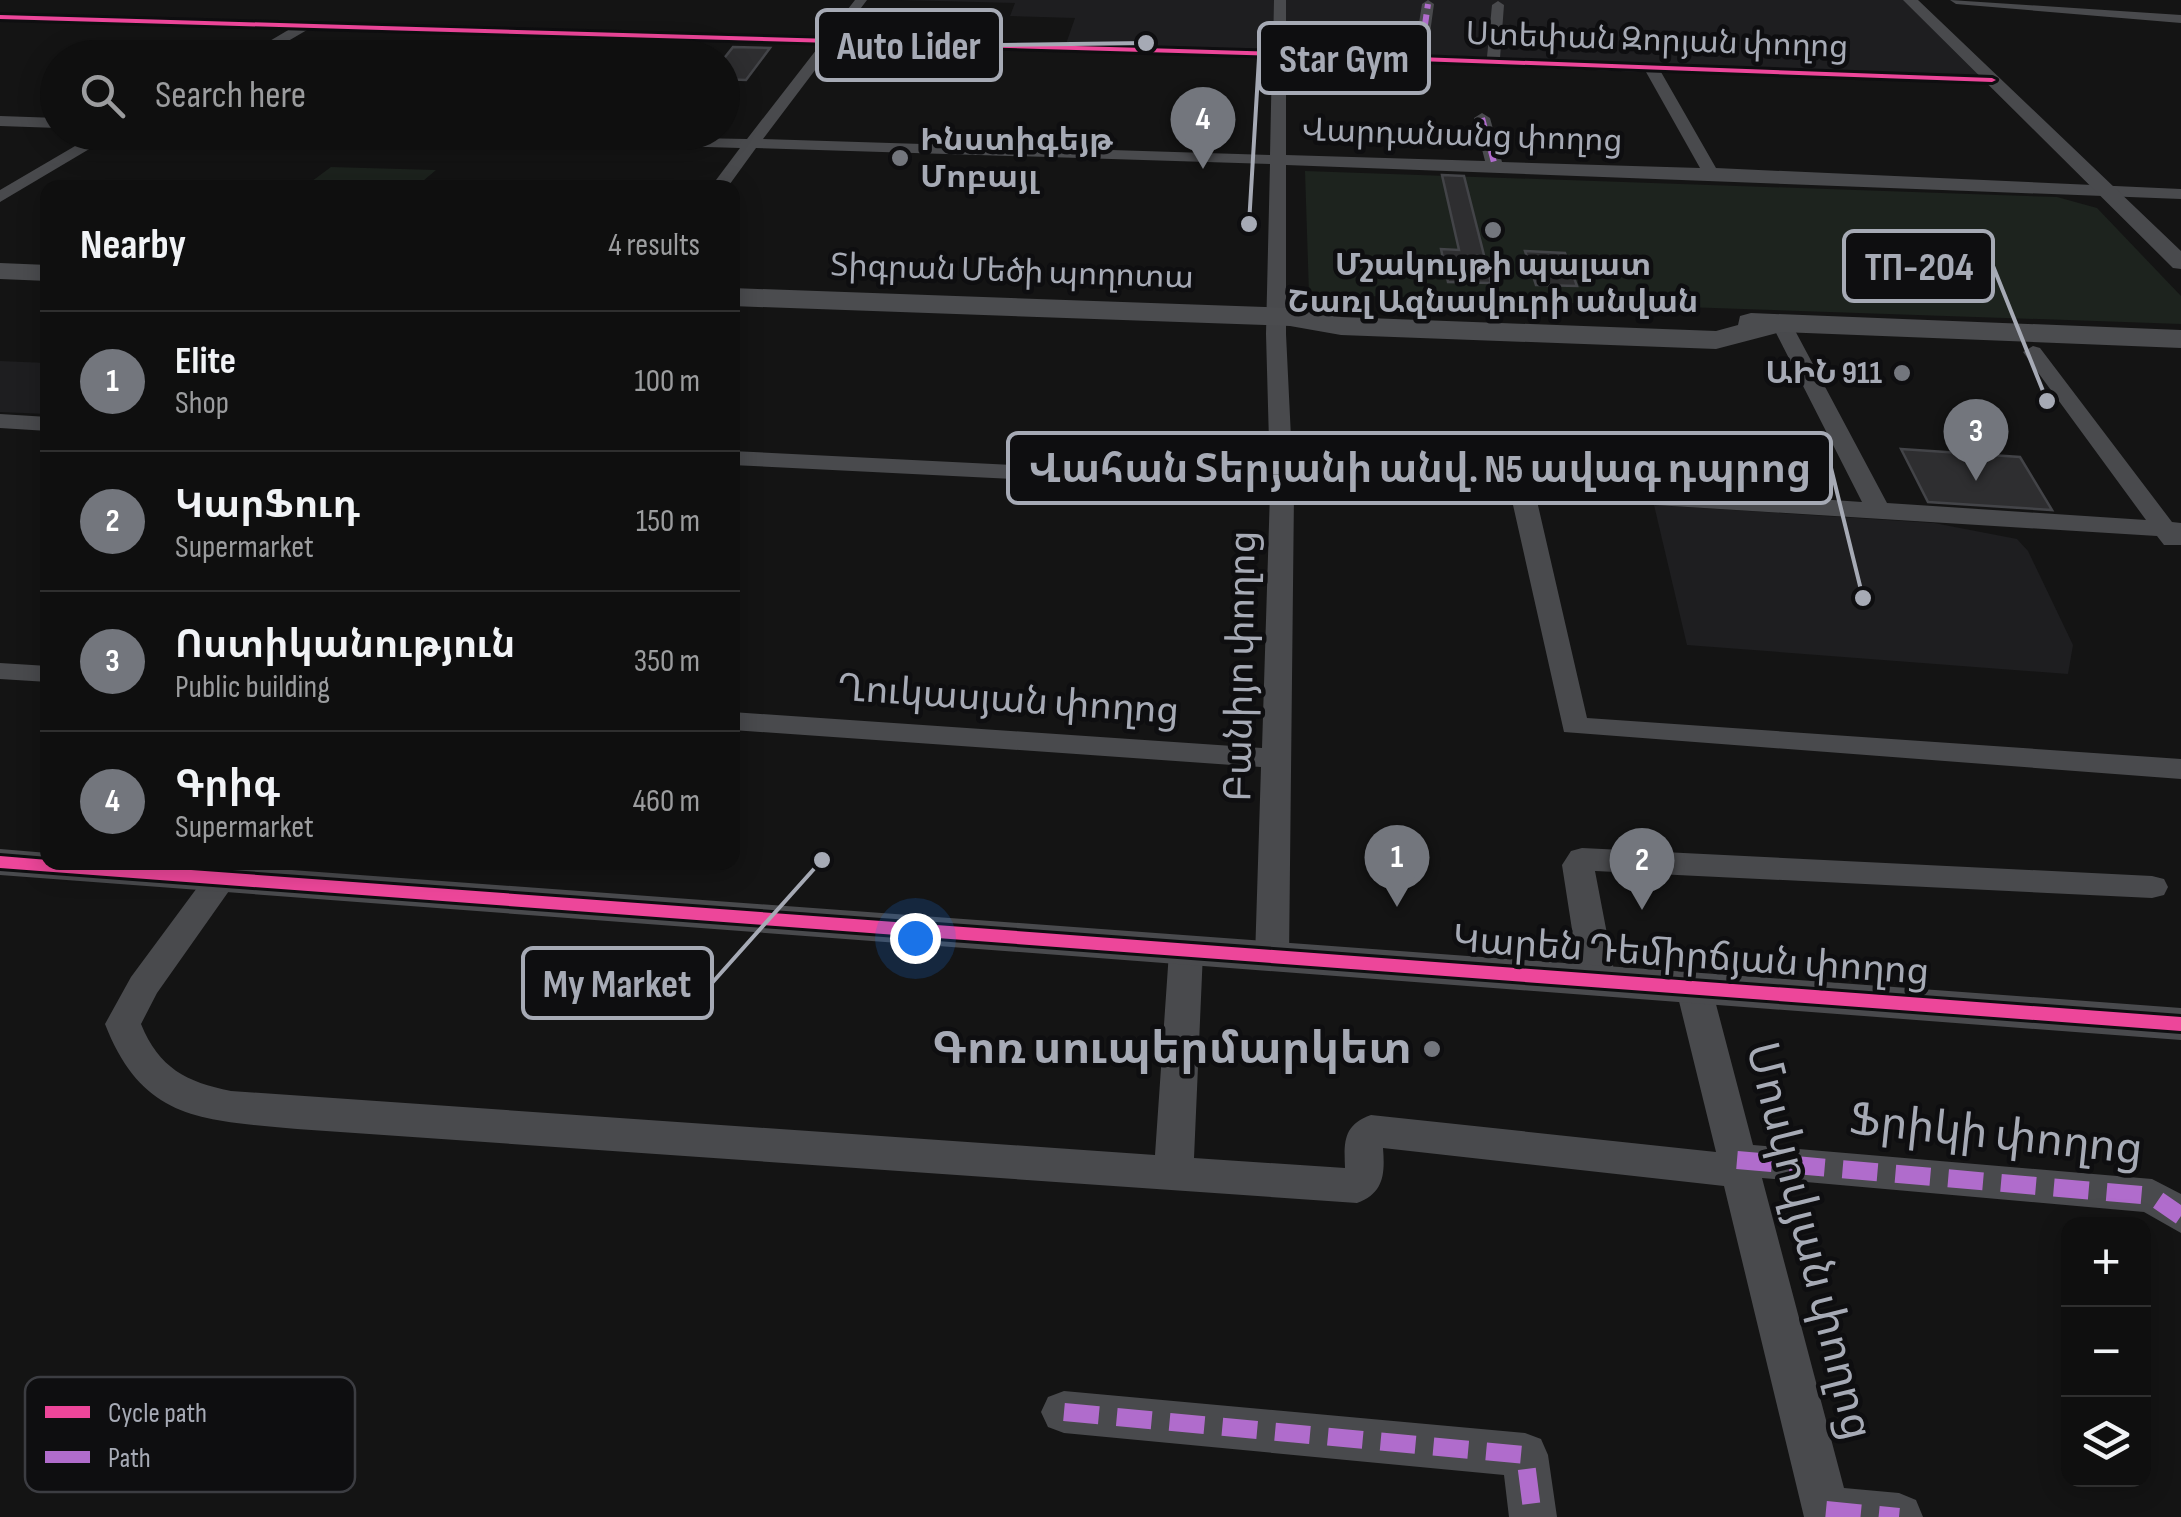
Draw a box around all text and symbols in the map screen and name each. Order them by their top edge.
callout: Auto Lider [817,10,1001,80]
street label: Ստեփան Զորյան փողոց [1465,15,1849,67]
text: Auto Lider [836,23,981,71]
callout: Star Gym [1259,23,1429,93]
text: Star Gym [1279,36,1409,84]
search box [40,40,740,150]
icon: search [75,68,130,123]
text: Search here [155,73,306,118]
pin: 4 [1170,86,1236,169]
street label: Վարդանանց փողոց [1301,111,1623,161]
place label: Ինստիգեյթ Մոբայլ [920,121,1114,197]
marker: Ինստիգեյթ Մոբայլ [889,147,911,169]
marker: Մշակույթի պալատ Շառլ Ազնավուրի անվան [1482,219,1504,241]
text: Nearby [80,220,186,271]
text: 4 results [608,226,700,265]
callout: ТП-204 [1844,231,1993,301]
text: ТП-204 [1864,244,1974,292]
street label: Տիգրան Մեծի պողոտա [830,246,1194,298]
place label: Մշակույթի պալատ Շառլ Ազնավուրի անվան [1288,246,1698,322]
text: Elite [175,339,236,384]
place label: ԱԻՆ 911 [1765,354,1882,393]
text: 1 [106,362,119,401]
text: 100 m [635,362,700,401]
marker: ԱԻՆ 911 [1891,362,1913,384]
text: Shop [175,384,229,423]
pin: 3 [1944,398,2008,481]
callout: Վահան Տերյանի անվ. N5 ավագ դպրոց [1008,433,1831,503]
text: Վահան Տերյանի անվ. N5 ավագ դպրոց [1029,446,1812,494]
text: ԿարՖուդ [175,483,360,528]
text: 2 [105,502,120,541]
text: 150 m [636,502,700,541]
text: Supermarket [175,528,314,567]
street label: Բանիյո փողոց [1216,530,1266,802]
text: Ոստիկանություն [175,623,516,668]
text: 3 [105,642,120,681]
text: 350 m [634,642,700,681]
street label: Ղուկասյան փողոց [835,666,1181,734]
text: Public building [175,668,330,707]
text: Գրիգ [175,763,280,808]
text: 4 [105,782,120,821]
text: 460 m [633,782,700,821]
text: Supermarket [175,808,314,847]
pin: 1 [1364,824,1430,907]
pin: 2 [1610,828,1674,910]
your location [890,913,941,964]
street label: Կարեն Դեմիրճյան փողոց [1451,917,1931,995]
callout: My Market [523,948,712,1018]
text: My Market [543,961,691,1009]
place label: Գոռ սուպերմարկետ [932,1022,1412,1077]
street label: Մոսկովյան փողոց [1733,1037,1885,1445]
marker: Գոռ սուպերմարկետ [1421,1038,1443,1060]
street label: Ֆրիկի փողոց [1847,1092,2145,1178]
map controls [2061,1217,2151,1487]
button: + [2061,1217,2151,1307]
button: − [2061,1307,2151,1397]
legend [25,1377,355,1492]
text: Cycle path [108,1397,207,1430]
button: layers [2061,1397,2151,1487]
text: Path [108,1442,151,1475]

